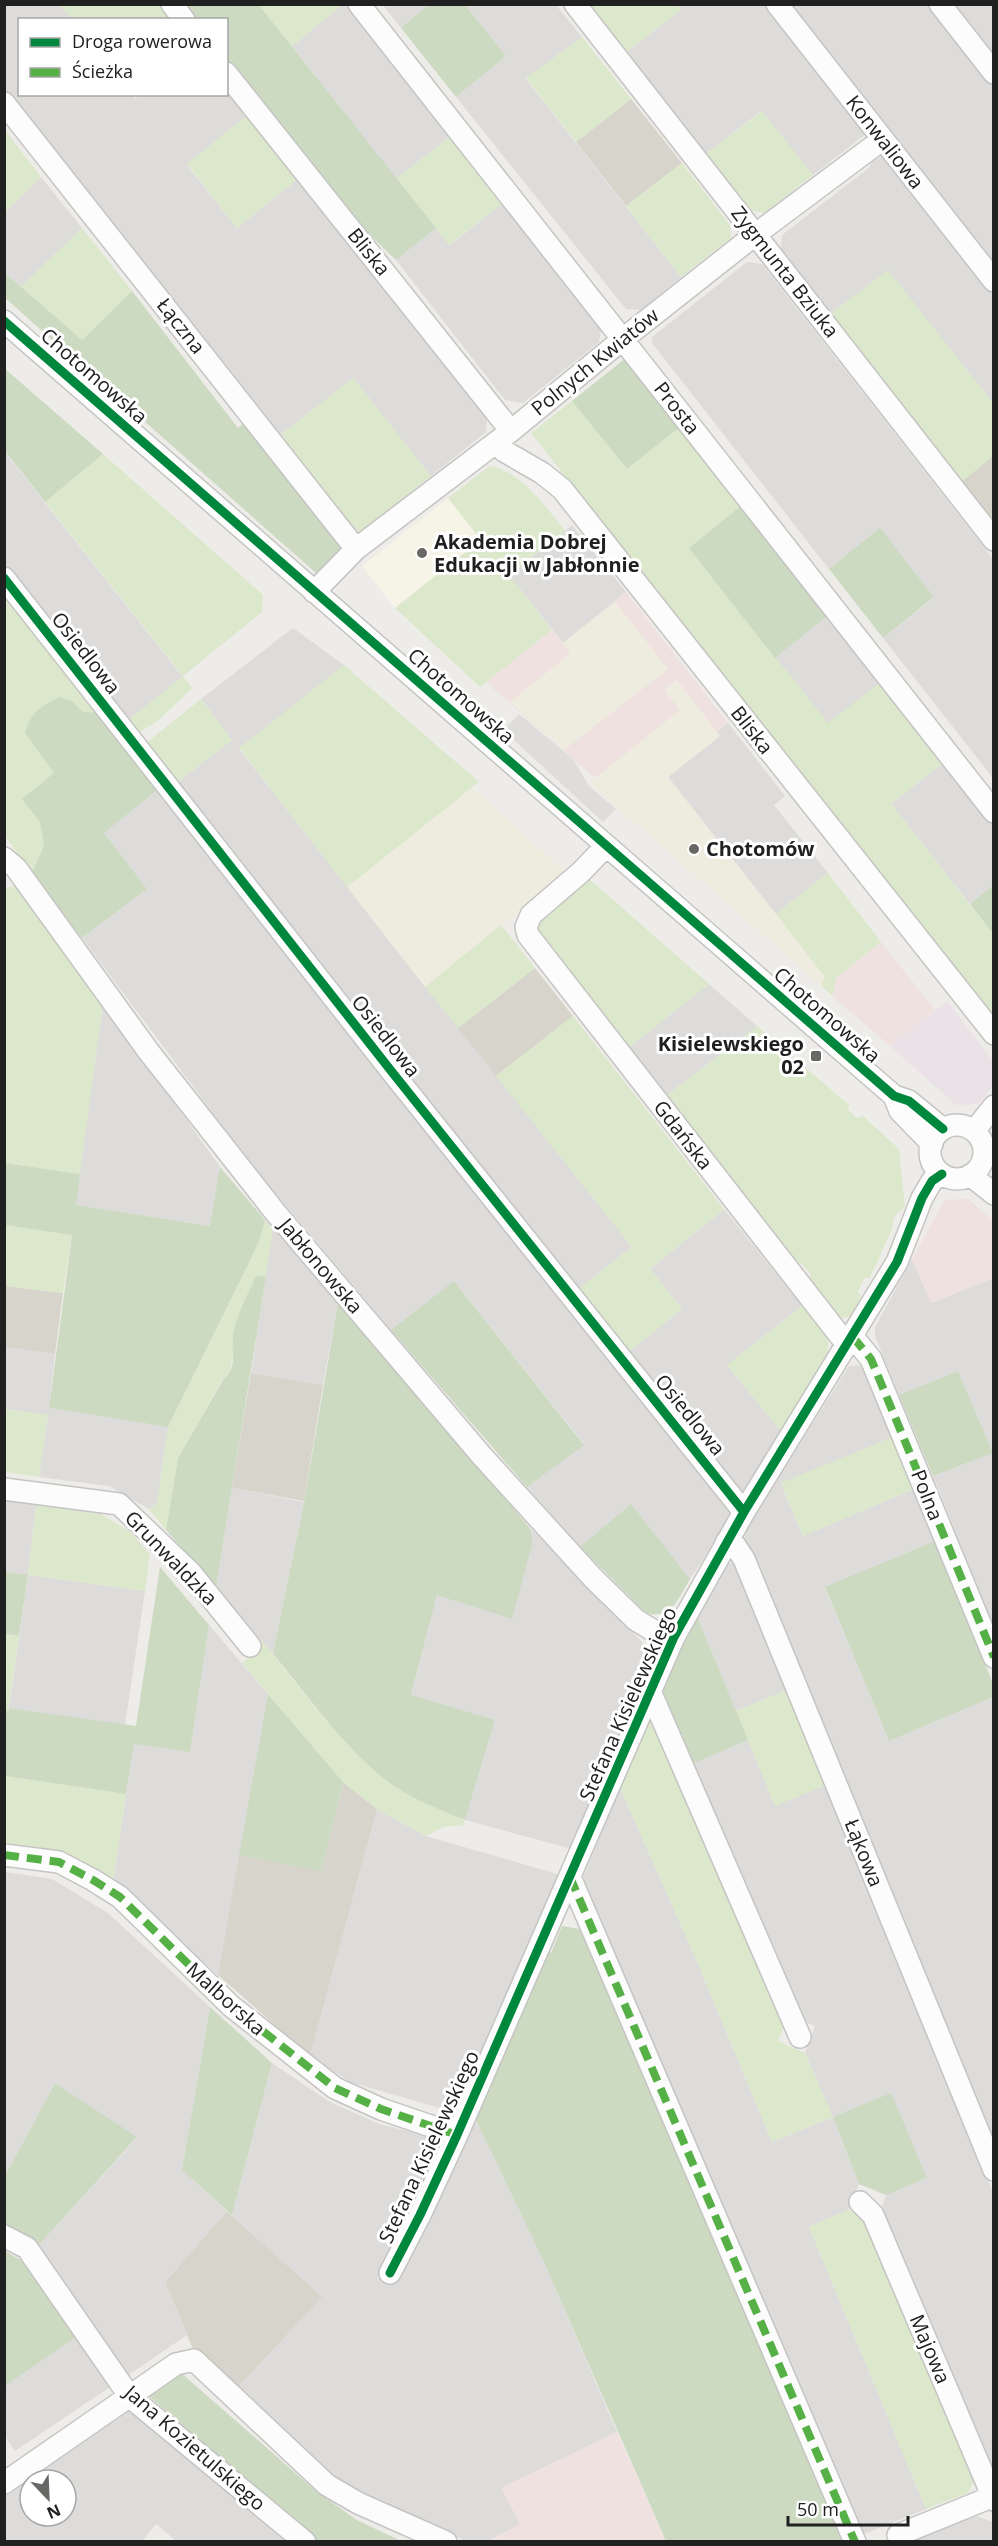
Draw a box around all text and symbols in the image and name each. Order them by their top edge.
legend [18,18,228,96]
text: Droga rowerowa [72,29,212,53]
text: Ścieżka [72,59,133,83]
street label: Konwaliowa [840,89,930,194]
street label: Zygmunta Bziuka [725,200,845,343]
street label: Bliska [342,222,397,281]
street label: Łączna [151,292,212,359]
street label: Polnych Kwiatów [525,301,665,422]
street label: Chotomowska [35,322,153,430]
street label: Prosta [648,376,707,440]
place label: Akademia Dobrej Edukacji w Jabłonnie [434,528,640,578]
marker: Akademia Dobrej Edukacji w Jabłonnie [415,546,429,560]
street label: Osiedlowa [46,606,127,699]
street label: Chotomowska [402,642,520,750]
street label: Bliska [725,700,780,759]
place label: Chotomów [706,835,814,862]
marker: Chotomów [687,842,701,856]
street label: Chotomowska [768,961,886,1069]
street label: Osiedlowa [346,989,427,1082]
place label: Kisielewskiego 02 [658,1030,804,1080]
marker: Kisielewskiego 02 [809,1049,823,1063]
street label: Gdańska [648,1094,719,1175]
street label: Jabłonowska [272,1211,369,1319]
street label: Osiedlowa [649,1368,731,1461]
street label: Polna [905,1465,950,1524]
street label: Grunwaldzka [119,1504,223,1611]
street label: Stefana Kisielewskiego [573,1602,683,1805]
street label: Łąkowa [839,1815,890,1891]
street label: Malborska [181,1956,272,2041]
street label: Stefana Kisielewskiego [372,2046,485,2248]
street label: Majowa [904,2310,957,2388]
street label: Jana Kozietulskiego [118,2378,272,2516]
north arrow [18,2468,78,2528]
scale bar [788,2489,908,2527]
text: 50 m [797,2497,839,2521]
text: N [44,2499,64,2524]

